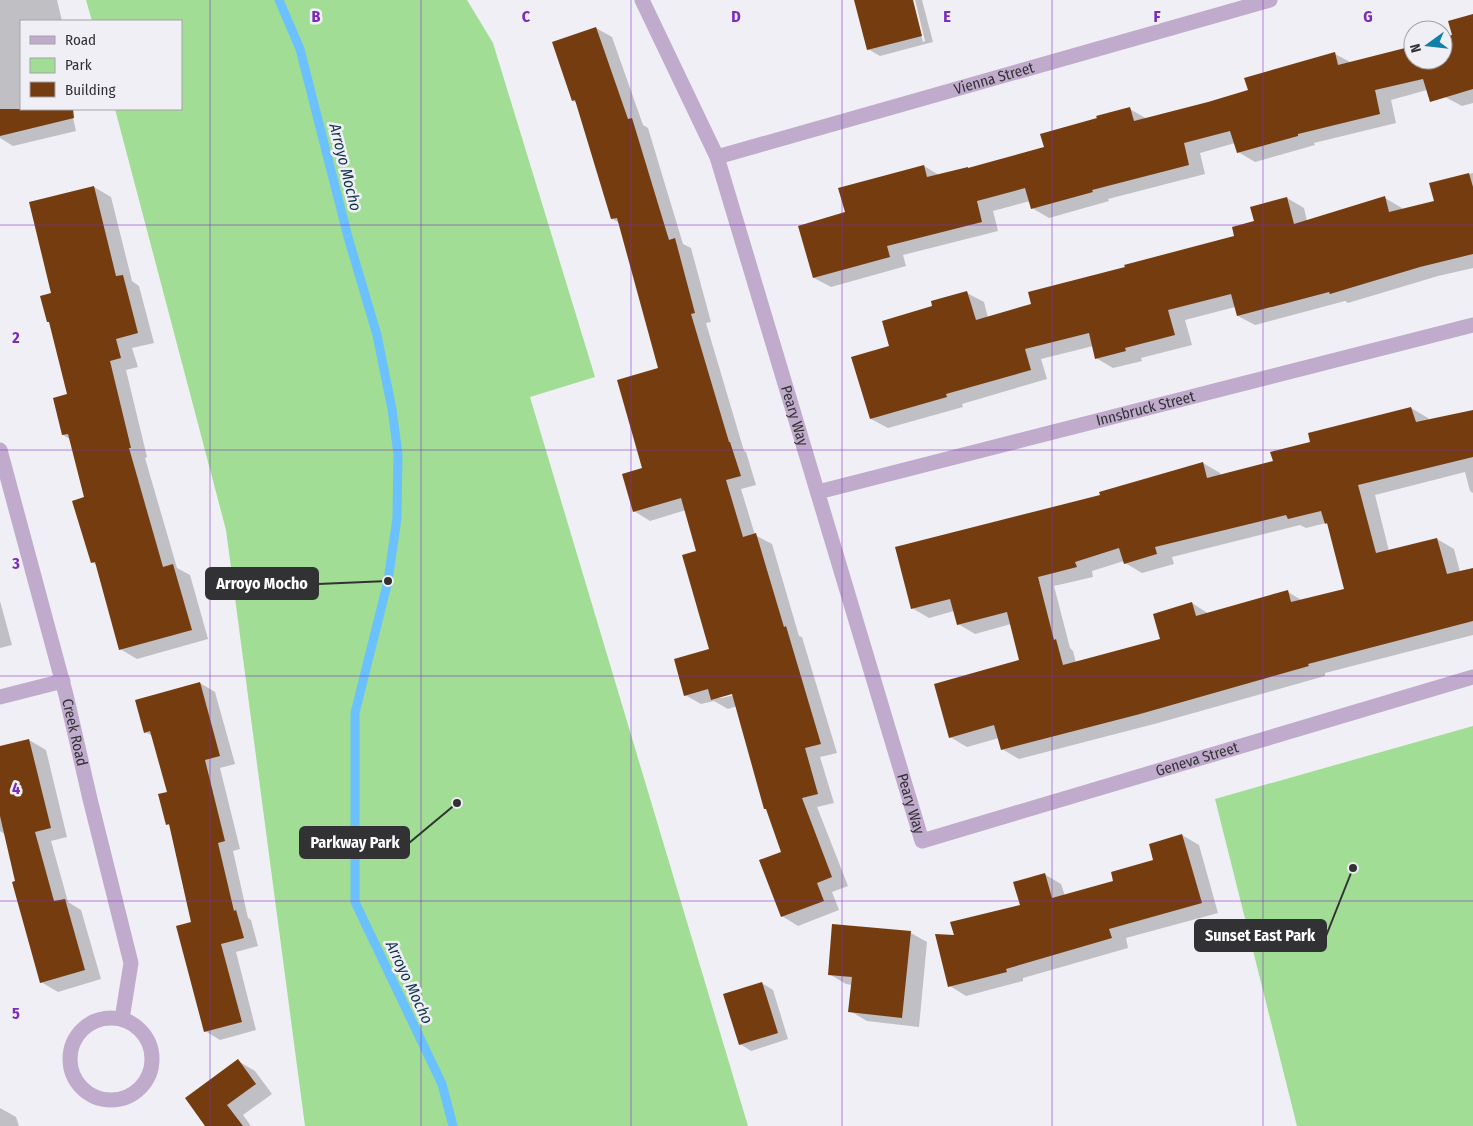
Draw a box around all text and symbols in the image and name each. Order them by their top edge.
text: B [312,7,321,26]
text: C [522,7,531,26]
text: D [731,7,741,26]
text: E [943,7,951,26]
text: F [1153,7,1161,26]
text: G [1363,7,1373,26]
legend [20,20,182,110]
north arrow [1403,20,1453,70]
text: Road [65,31,96,49]
text: N [1407,42,1425,54]
text: Park [65,56,92,74]
street label: Vienna Street [952,58,1036,98]
text: Building [65,81,116,99]
water label: Arroyo Mocho [325,120,366,213]
text: 2 [11,328,20,347]
street label: Peary Way [777,383,812,448]
street label: Innsbruck Street [1094,387,1197,430]
text: 3 [11,554,20,573]
callout: Arroyo Mocho [206,568,318,599]
text: Arroyo Mocho [215,574,308,593]
street label: Creek Road [58,697,91,768]
street label: Geneva Street [1153,738,1241,780]
street label: Peary Way [893,771,928,836]
text: 4 [12,779,20,798]
callout: Parkway Park [300,827,409,858]
text: Parkway Park [310,833,400,852]
callout: Sunset East Park [1195,920,1326,951]
text: Sunset East Park [1205,926,1316,945]
water label: Arroyo Mocho [382,937,437,1027]
text: 5 [12,1004,20,1023]

